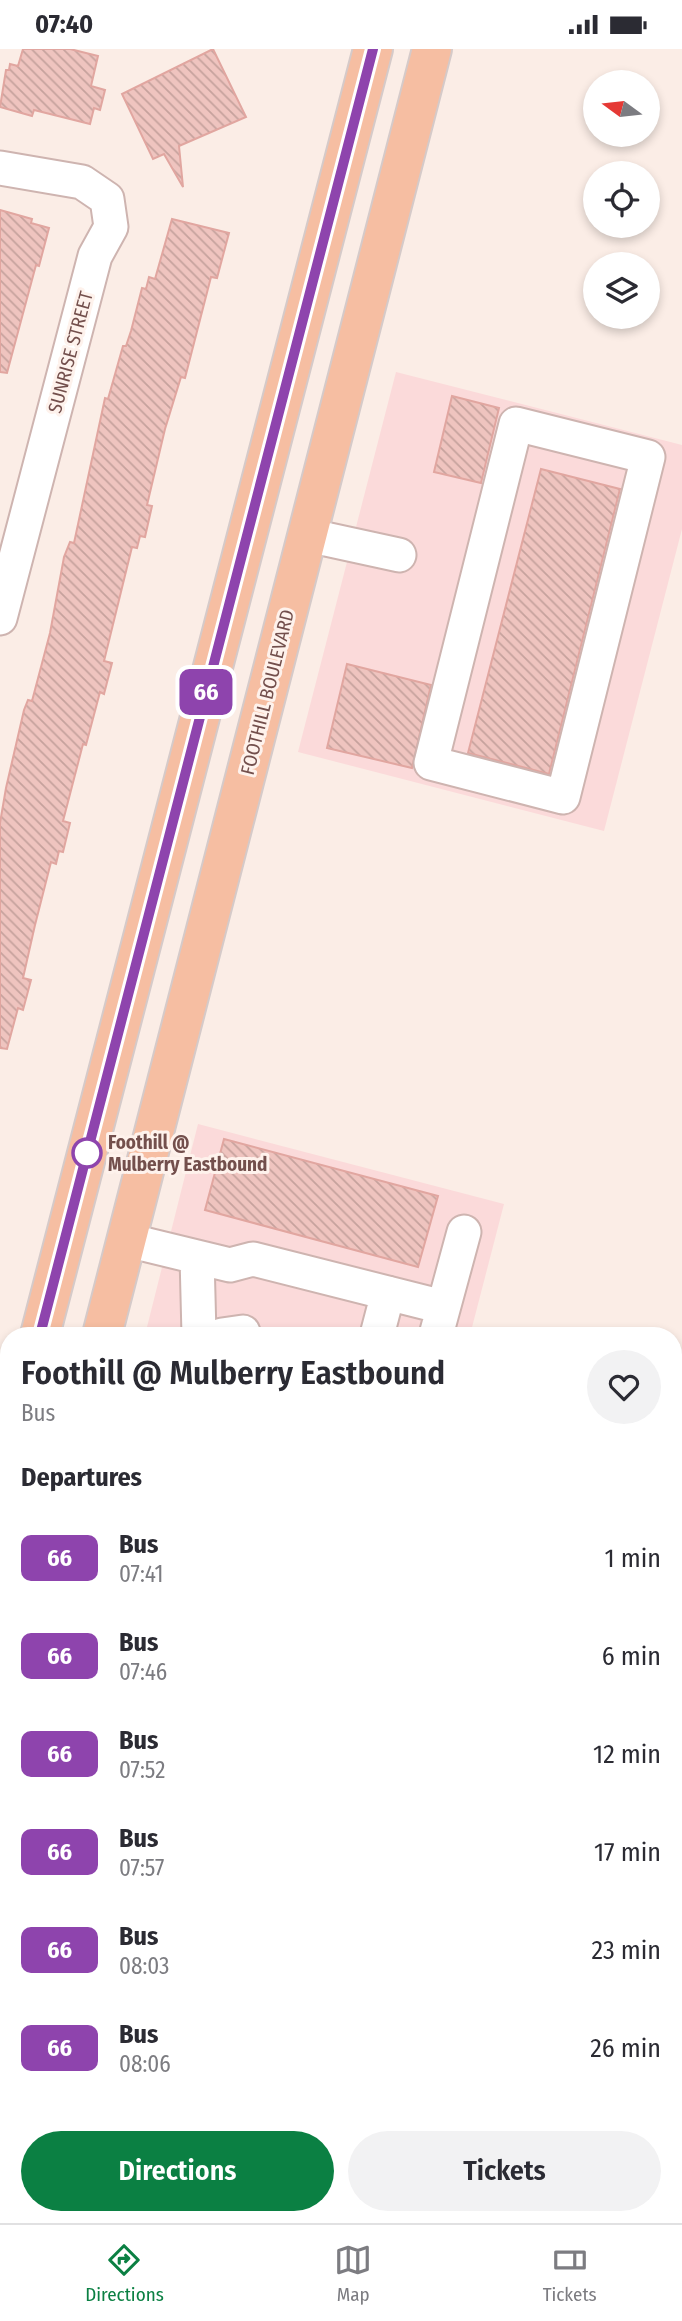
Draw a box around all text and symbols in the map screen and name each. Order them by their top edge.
text: 07:40 [35,9,93,40]
north arrow [583,70,660,147]
map controls [583,70,660,329]
button: locate [583,161,660,238]
button: layers [583,252,660,329]
street label: SUNRISE STREET [43,289,98,415]
street label: FOOTHILL BOULEVARD [236,607,299,777]
line badge: 66 [174,669,238,715]
text: 66 [193,678,219,706]
place label: Foothill @ Mulberry Eastbound [108,1131,267,1176]
marker: Foothill @ Mulberry Eastbound [72,1138,102,1168]
button: heart [587,1350,661,1424]
text: Foothill @ Mulberry Eastbound [21,1353,445,1393]
text: Bus [21,1399,55,1427]
text: Departures [21,1462,142,1493]
text: Bus [119,1529,158,1560]
text: 1 min [605,1543,661,1574]
text: 66 [47,1544,72,1572]
text: 07:41 [119,1560,164,1588]
text: Bus [119,1627,158,1658]
text: 6 min [602,1641,661,1672]
text: 66 [47,1642,72,1670]
text: 07:46 [119,1658,167,1686]
text: Bus [119,1725,158,1756]
text: 12 min [593,1739,661,1770]
text: 66 [47,1740,72,1768]
text: 07:52 [119,1756,165,1784]
text: Bus [119,1823,158,1854]
text: 17 min [594,1837,661,1868]
text: 66 [47,1838,72,1866]
text: 07:57 [119,1854,164,1882]
text: Bus [119,1921,158,1952]
text: 23 min [592,1935,661,1966]
text: 66 [47,1936,72,1964]
text: 08:03 [119,1952,170,1980]
text: Bus [119,2019,158,2050]
text: 26 min [590,2033,661,2064]
text: 66 [47,2034,72,2062]
text: 08:06 [119,2050,171,2078]
button: Directions [21,2131,334,2211]
button: Tickets [348,2131,661,2211]
tab: Directions [85,2241,164,2306]
tab: Map [334,2241,372,2306]
tab: Tickets [543,2241,597,2306]

